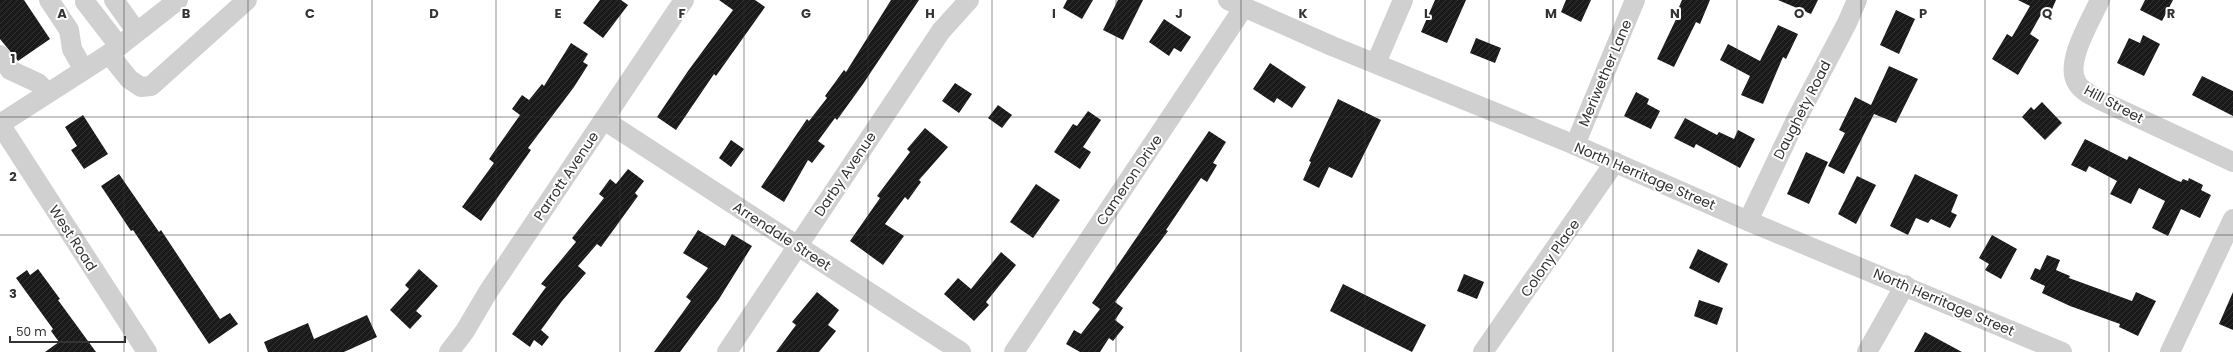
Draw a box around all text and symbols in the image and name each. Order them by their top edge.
text: A [57,4,67,23]
text: B [182,4,191,23]
text: C [305,4,315,23]
text: D [429,4,439,23]
text: E [554,4,562,23]
text: F [678,4,686,23]
text: G [801,4,811,23]
text: H [925,4,935,23]
text: I [1052,4,1056,23]
text: J [1175,4,1183,23]
text: K [1298,4,1308,23]
text: L [1424,4,1430,23]
text: M [1545,4,1557,23]
text: N [1670,4,1680,23]
text: O [1794,4,1804,23]
text: P [1919,4,1927,23]
text: Q [2042,4,2052,23]
text: R [2167,4,2175,23]
street label: Meriwether Lane [1573,16,1637,130]
text: 1 [11,49,15,68]
street label: Daughety Road [1768,57,1836,163]
street label: Hill Street [2081,80,2147,128]
street label: Parrott Avenue [529,127,603,224]
street label: Darby Avenue [809,127,881,220]
street label: Cameron Drive [1091,130,1167,229]
street label: North Herritage Street [1571,137,1719,215]
text: 2 [9,167,17,186]
street label: Arrendale Street [729,197,835,275]
street label: West Road [44,201,102,275]
street label: Colony Place [1516,215,1584,301]
street label: North Herritage Street [1870,263,2018,341]
text: 3 [9,284,17,303]
scale bar [10,318,125,344]
text: 50 m [16,323,47,340]

